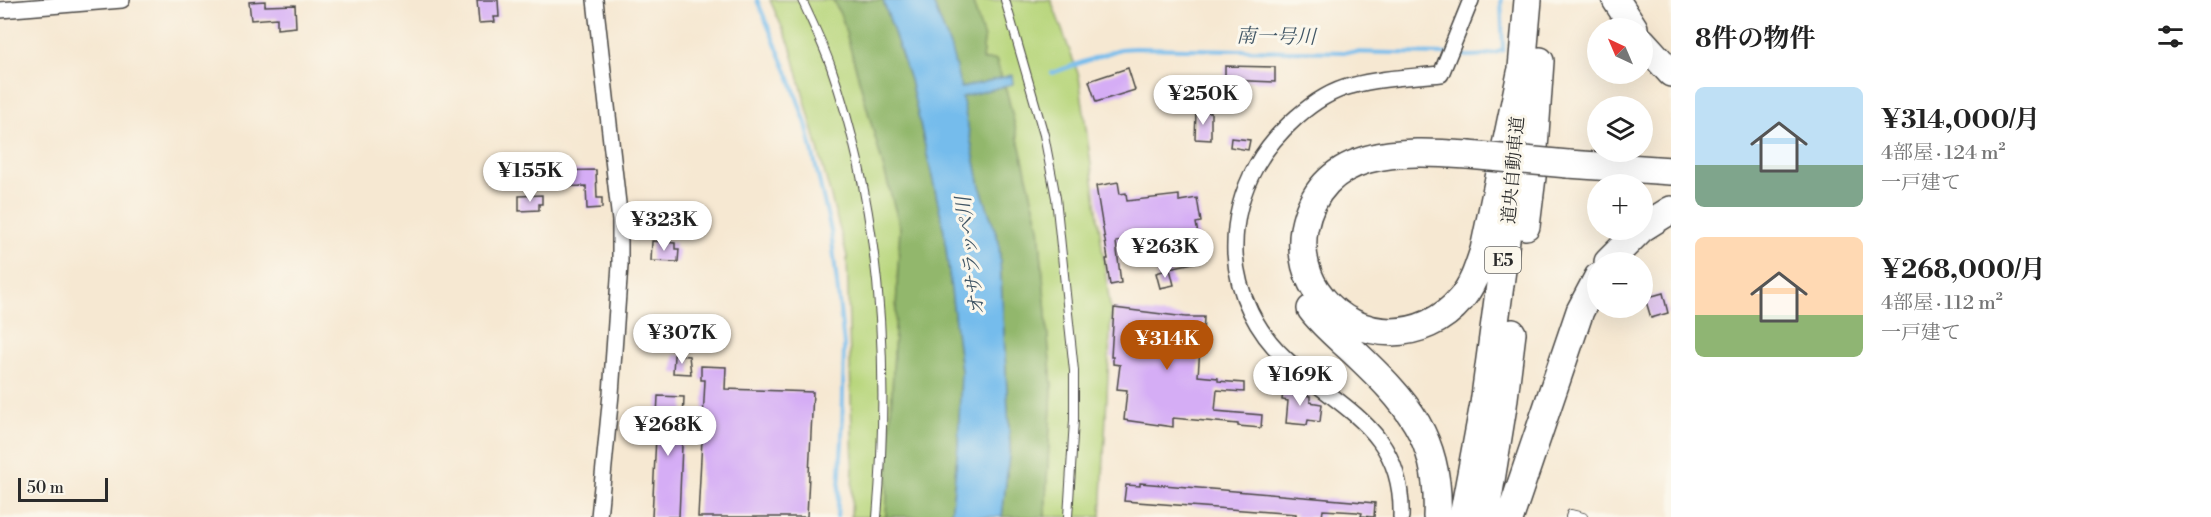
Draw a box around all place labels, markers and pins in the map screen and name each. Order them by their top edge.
pin: ¥250K [1161,75,1245,126]
pin: ¥155K [488,152,572,203]
pin: ¥323K [622,201,706,252]
pin: ¥263K [1123,228,1207,279]
pin: ¥307K [640,314,724,365]
pin: ¥314K [1125,320,1209,371]
pin: ¥169K [1258,356,1342,407]
pin: ¥268K [626,406,710,457]

